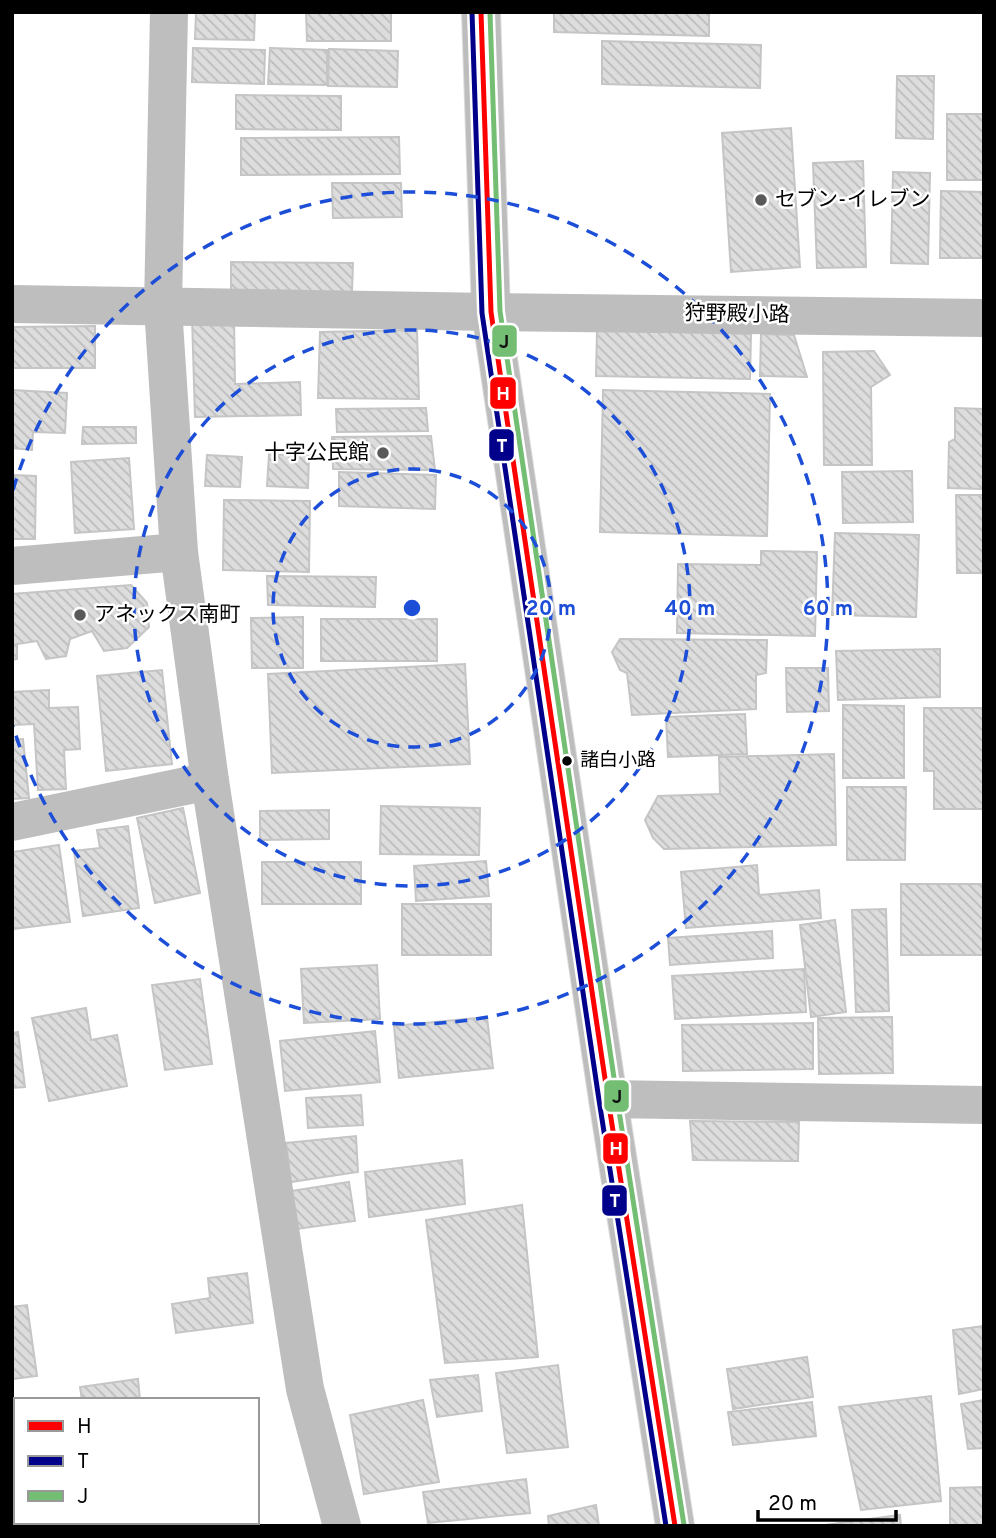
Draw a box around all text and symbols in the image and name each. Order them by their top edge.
place label: セブン-イレブン [775,187,930,214]
marker: セブン-イレブン [753,192,769,208]
street label: 狩野殿小路 [684,301,790,329]
line badge: J [491,324,518,358]
text: J [499,331,509,355]
line badge: H [489,376,517,410]
text: H [496,383,510,407]
line badge: T [488,428,515,462]
text: T [496,435,508,459]
place label: 十字公民館 [264,440,369,467]
marker: 十字公民館 [375,445,391,461]
centre of rings [400,596,424,620]
text: 20 m [526,596,576,623]
text: 40 m [665,596,715,623]
text: 60 m [803,596,853,623]
place label: アネックス南町 [94,602,240,629]
marker: アネックス南町 [72,607,88,623]
place label: 諸白小路 [580,749,656,773]
marker: 諸白小路 [560,754,574,768]
line badge: J [603,1079,630,1113]
text: J [612,1086,622,1110]
line badge: H [602,1132,629,1165]
text: H [609,1138,623,1162]
line badge: T [601,1184,628,1217]
text: T [609,1190,621,1214]
legend [14,1398,259,1524]
text: H [77,1414,92,1441]
text: T [77,1449,89,1476]
scale bar [758,1478,896,1522]
text: J [77,1484,88,1511]
text: 20 m [768,1491,817,1518]

